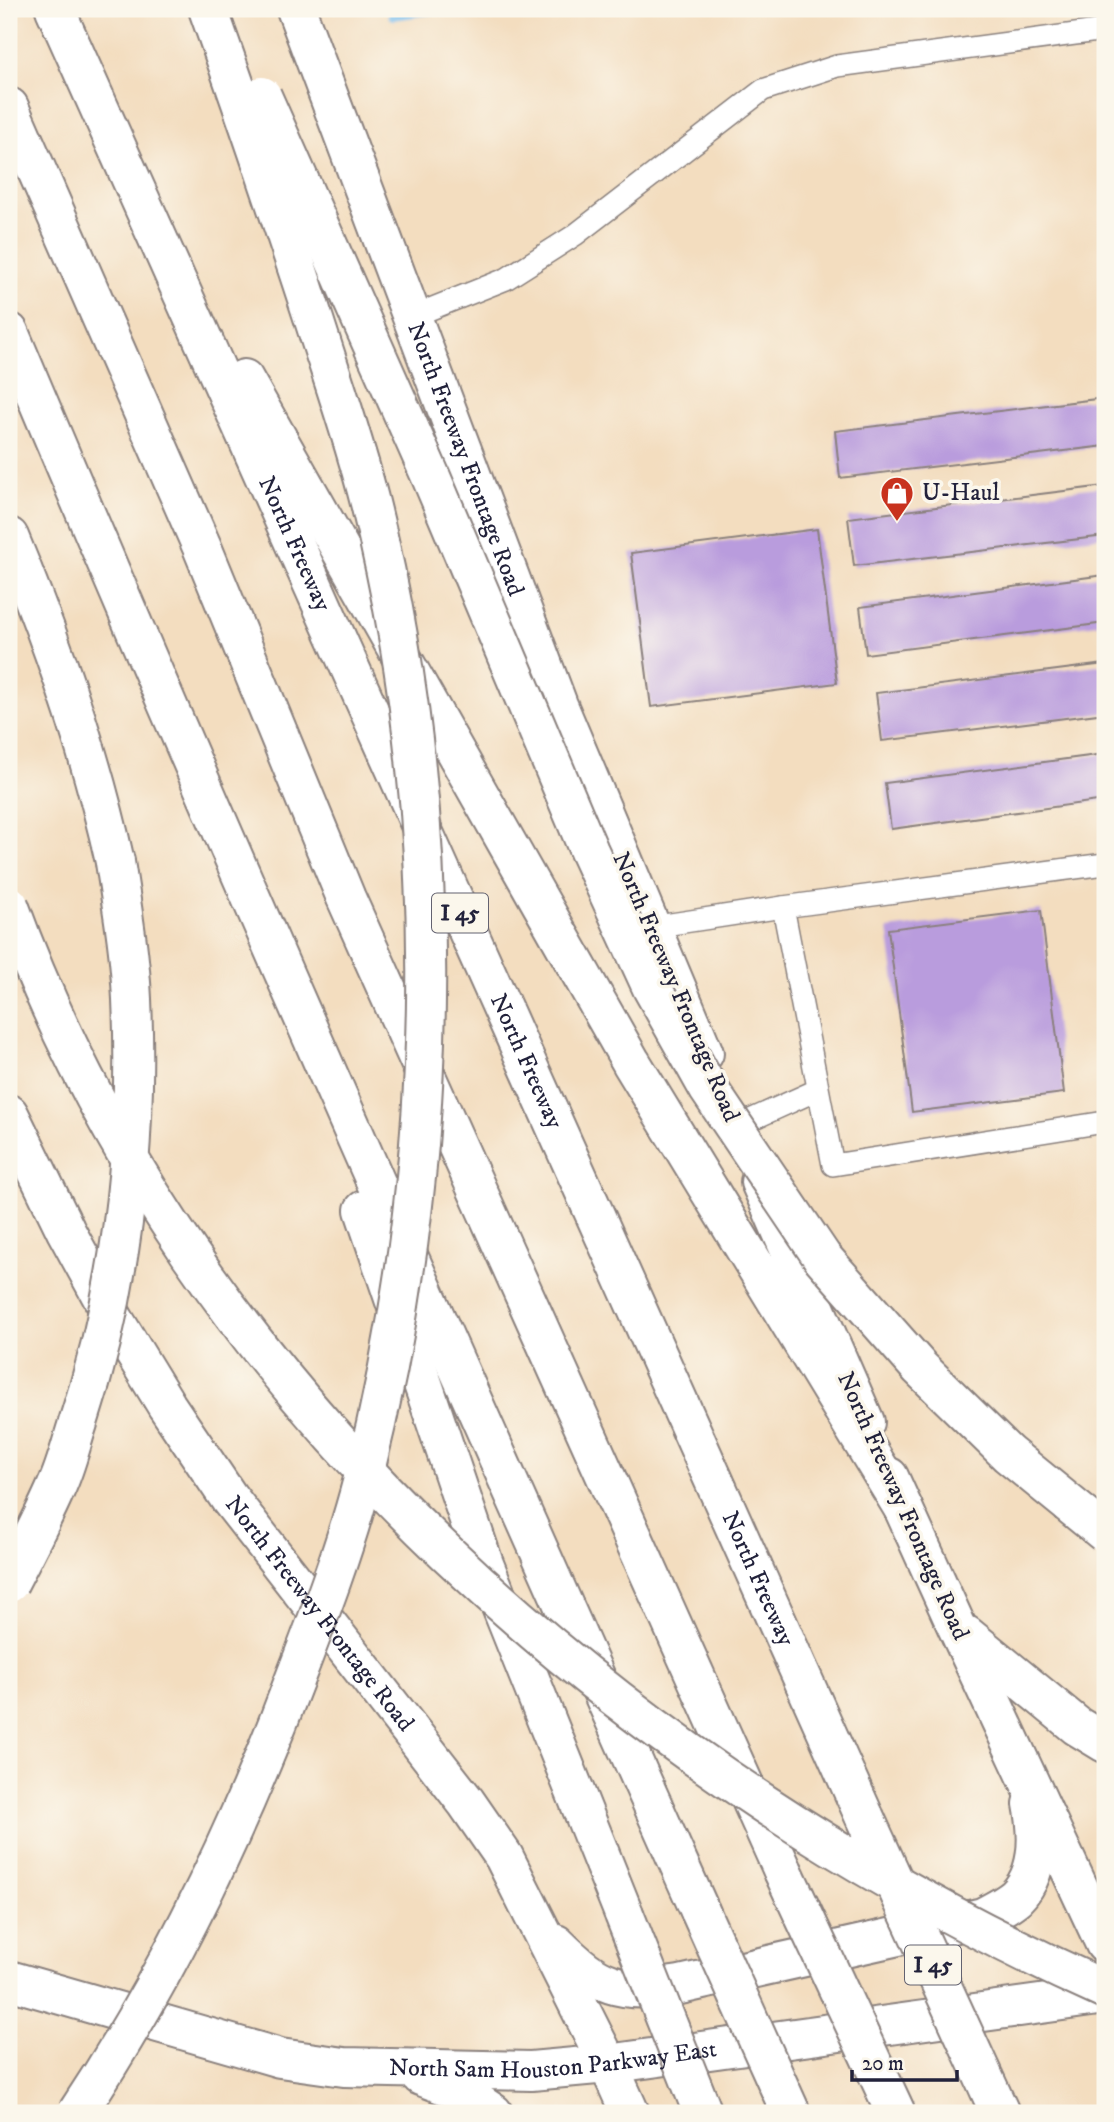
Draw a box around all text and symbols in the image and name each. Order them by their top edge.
street label: North Freeway Frontage Road [400,318,531,600]
street label: North Freeway [251,472,338,616]
shop icon: U-Haul [878,474,916,523]
place label: U-Haul [922,478,1000,508]
street label: North Freeway Frontage Road [605,848,747,1126]
road number: I 45 [432,893,488,932]
street label: North Freeway [483,989,570,1134]
street label: North Freeway Frontage Road [830,1367,976,1645]
street label: North Freeway Frontage Road [218,1490,420,1738]
street label: North Freeway [715,1507,801,1651]
road number: I 45 [905,1946,961,1984]
street label: North Sam Houston Parkway East [389,2034,719,2086]
scale bar [852,2038,956,2082]
text: 20 m [862,2051,904,2077]

